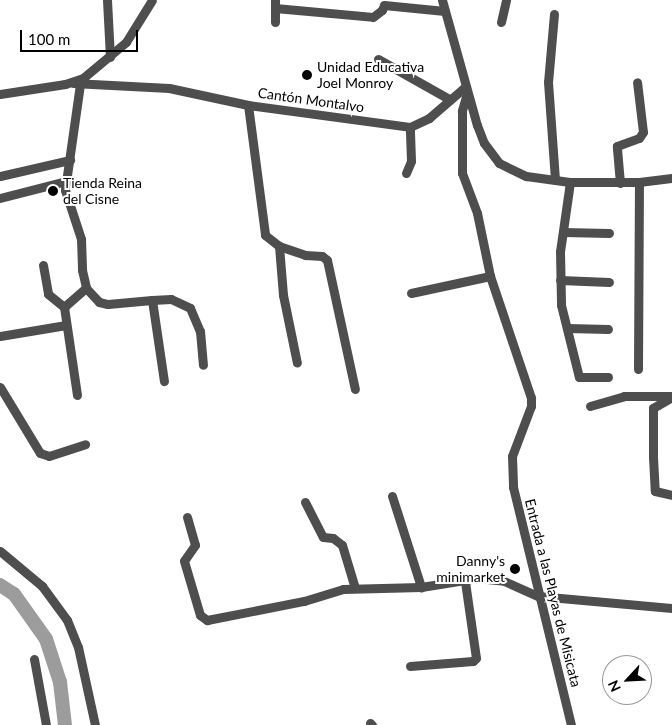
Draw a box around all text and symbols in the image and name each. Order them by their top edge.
scale bar [22,20,140,52]
text: 100 m [28,30,70,48]
place label: Unidad Educativa Joel Monroy [317,59,424,92]
marker: Unidad Educativa Joel Monroy [301,69,313,81]
street label: Cantón Montalvo [257,84,365,116]
place label: Tienda Reina del Cisne [63,175,142,208]
marker: Tienda Reina del Cisne [47,185,59,197]
street label: Entrada a las Playas de Misicata [521,497,585,689]
place label: Danny's minimarket [436,553,505,586]
marker: Danny's minimarket [509,563,521,575]
north arrow [602,655,652,705]
text: N [604,678,624,695]

